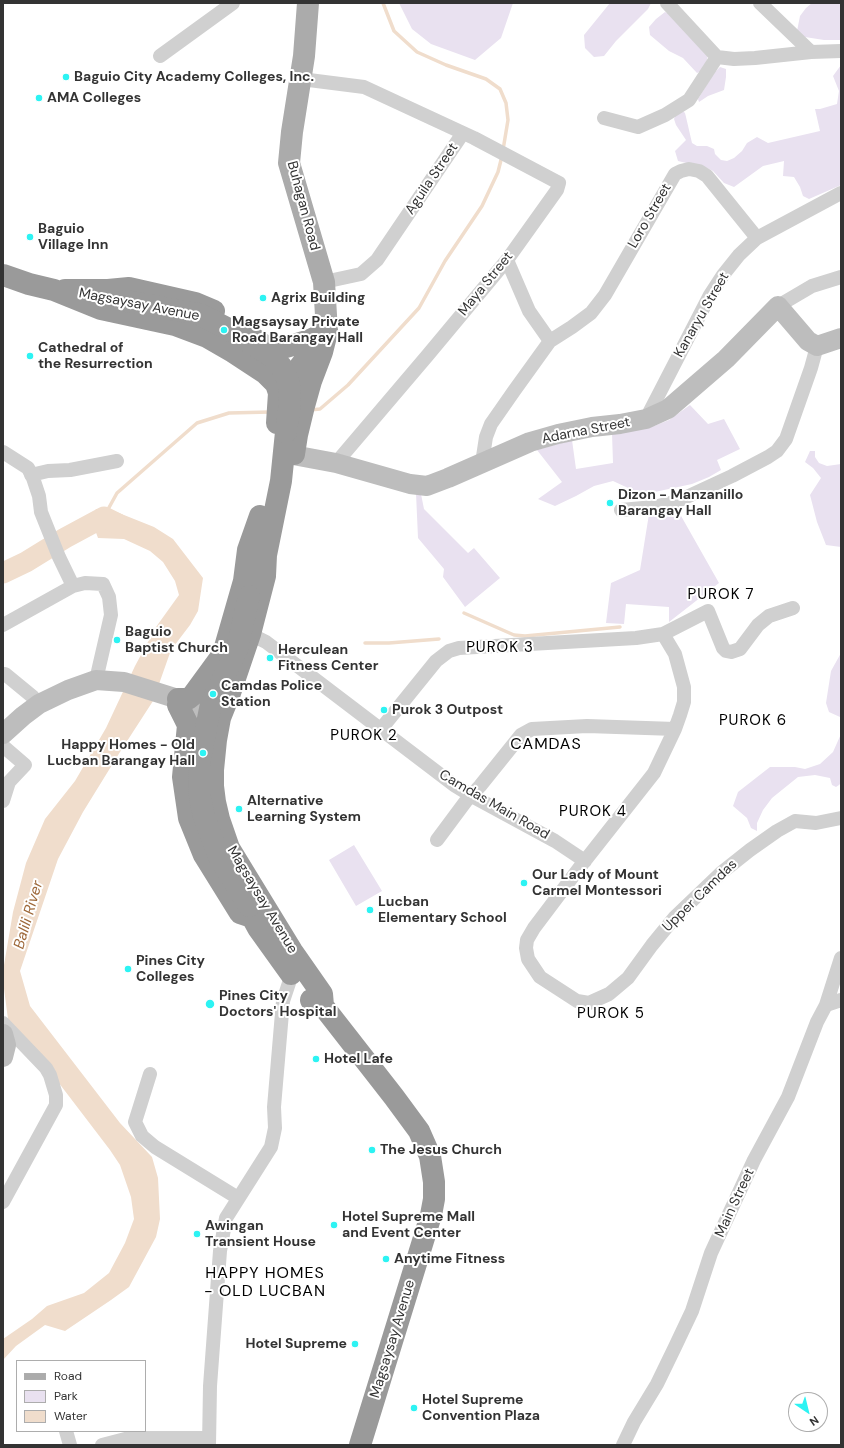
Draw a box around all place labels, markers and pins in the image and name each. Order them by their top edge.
place label: Baguio City Academy Colleges, Inc. [74,69,314,85]
marker: Baguio City Academy Colleges, Inc. [61,72,71,82]
place label: AMA Colleges [47,90,141,106]
marker: AMA Colleges [34,93,44,103]
place label: Baguio Village Inn [38,221,108,254]
marker: Baguio Village Inn [25,232,35,242]
place label: Agrix Building [271,290,365,306]
marker: Agrix Building [258,293,268,303]
place label: Magsaysay Private Road Barangay Hall [232,314,363,346]
marker: Magsaysay Private Road Barangay Hall [219,325,229,335]
place label: Cathedral of the Resurrection [38,340,153,372]
marker: Cathedral of the Resurrection [25,351,35,361]
place label: Dizon - Manzanillo Barangay Hall [618,487,743,520]
marker: Dizon - Manzanillo Barangay Hall [605,498,615,508]
place label: Baguio Baptist Church [125,624,228,656]
marker: Baguio Baptist Church [112,635,122,645]
place label: Herculean Fitness Center [278,642,378,674]
marker: Herculean Fitness Center [265,653,275,663]
place label: Camdas Police Station [221,678,322,710]
marker: Camdas Police Station [208,689,218,699]
place label: Purok 3 Outpost [392,702,503,718]
marker: Purok 3 Outpost [379,705,389,715]
place label: Happy Homes - Old Lucban Barangay Hall [47,737,195,770]
marker: Happy Homes - Old Lucban Barangay Hall [198,748,208,758]
place label: Alternative Learning System [247,793,361,826]
marker: Alternative Learning System [234,804,244,814]
place label: Our Lady of Mount Carmel Montessori [532,867,662,900]
marker: Our Lady of Mount Carmel Montessori [519,878,529,888]
place label: Lucban Elementary School [378,894,507,926]
marker: Lucban Elementary School [365,905,375,915]
place label: Pines City Colleges [136,953,205,986]
marker: Pines City Colleges [123,964,133,974]
place label: Pines City Doctors' Hospital [219,988,336,1020]
marker: Pines City Doctors' Hospital [204,998,216,1010]
place label: Hotel Lafe [324,1051,393,1067]
marker: Hotel Lafe [311,1054,321,1064]
place label: The Jesus Church [380,1142,502,1158]
marker: The Jesus Church [367,1145,377,1155]
place label: Hotel Supreme Mall and Event Center [342,1209,475,1242]
place label: Awingan Transient House [205,1218,316,1250]
marker: Hotel Supreme Mall and Event Center [329,1220,339,1230]
marker: Awingan Transient House [192,1229,202,1239]
place label: Anytime Fitness [394,1251,505,1267]
marker: Anytime Fitness [381,1254,391,1264]
place label: Hotel Supreme [246,1336,347,1352]
marker: Hotel Supreme [350,1339,360,1349]
place label: Hotel Supreme Convention Plaza [422,1392,540,1424]
marker: Hotel Supreme Convention Plaza [409,1403,419,1413]

